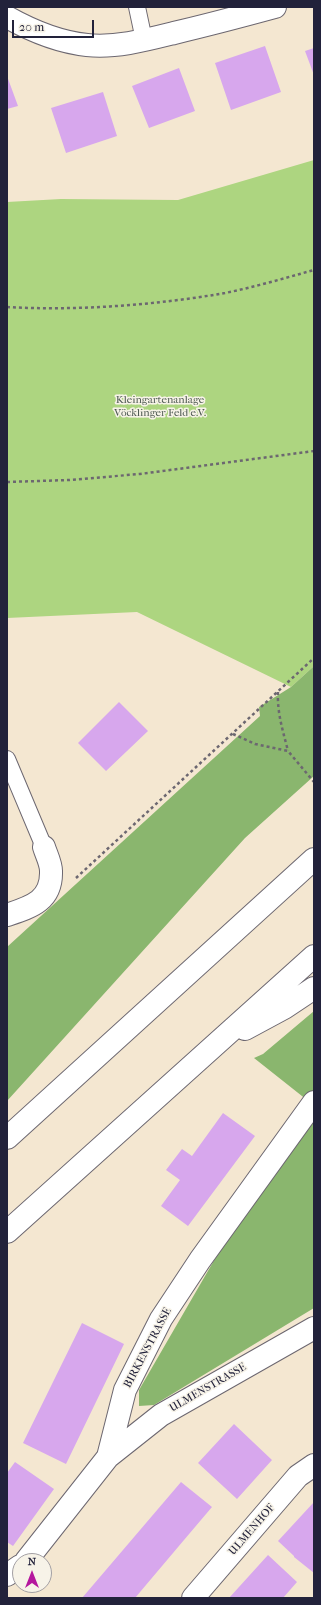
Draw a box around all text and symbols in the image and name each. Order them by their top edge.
scale bar [14,12,96,38]
text: 20 m [19,20,44,34]
park label: Kleingartenanlage Vöcklinger Feld e.V. [114,393,206,419]
street label: BIRKENSTRASSE [121,1306,175,1390]
street label: ULMENSTRASSE [167,1361,249,1415]
street label: ULMENHOF [226,1502,278,1558]
north arrow [12,1553,52,1593]
text: N [28,1555,36,1568]

